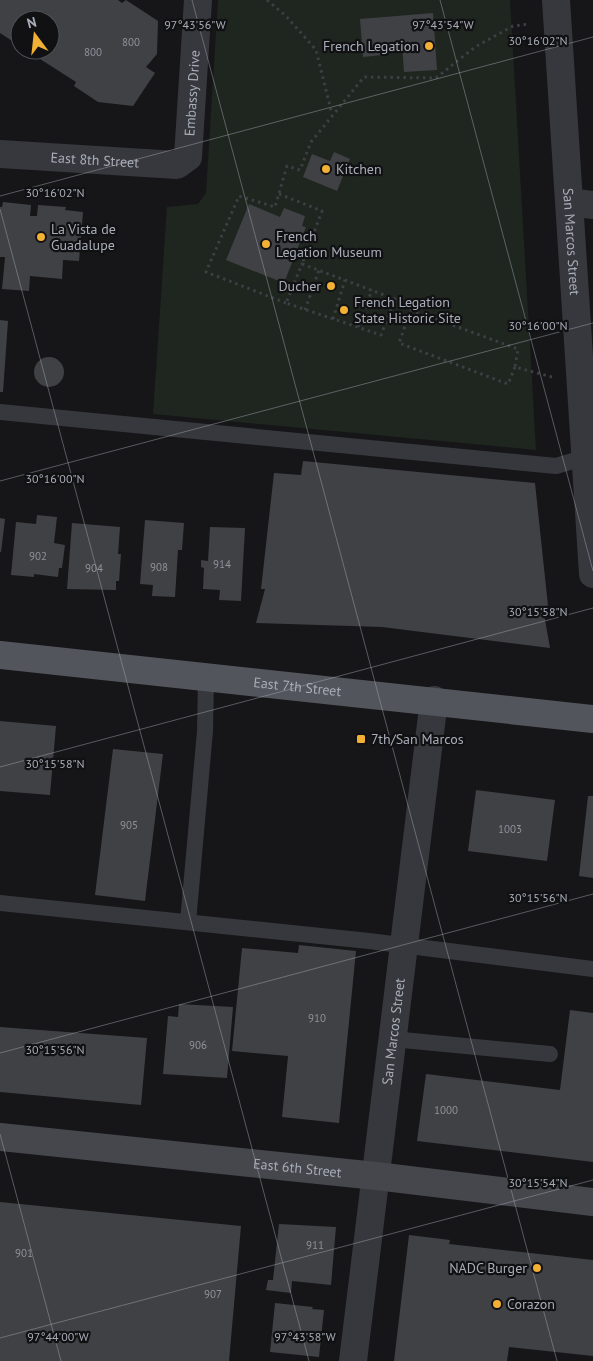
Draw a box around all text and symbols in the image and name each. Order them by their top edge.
north arrow [10,10,60,60]
text: N [25,13,38,32]
text: 97°43'56"W [164,17,226,32]
text: 97°43'54"W [412,17,474,32]
text: 30°16'02"N [508,33,568,48]
house number: 800 [122,35,140,49]
place label: French Legation [323,37,419,55]
marker: French Legation [423,40,435,52]
house number: 800 [84,45,102,59]
street label: Embassy Drive [180,49,204,137]
street label: East 8th Street [50,148,140,172]
place label: Kitchen [336,160,382,178]
marker: Kitchen [320,163,332,175]
text: 30°16'02"N [25,185,85,200]
street label: San Marcos Street [559,187,584,296]
place label: La Vista de Guadalupe [51,220,116,254]
place label: French Legation Museum [276,227,382,261]
marker: La Vista de Guadalupe [35,231,47,243]
marker: French Legation Museum [260,238,272,250]
place label: Ducher [278,277,321,295]
marker: Ducher [325,280,337,292]
place label: French Legation State Historic Site [354,293,461,327]
marker: French Legation State Historic Site [338,304,350,316]
text: 30°16'00"N [508,318,568,333]
text: 30°16'00"N [25,471,85,486]
house number: 902 [29,549,47,563]
house number: 914 [213,557,231,571]
house number: 908 [150,560,168,574]
house number: 904 [85,561,103,575]
text: 30°15'58"N [508,604,568,619]
street label: East 7th Street [253,673,342,700]
place label: 7th/San Marcos [371,730,464,748]
marker: 7th/San Marcos [355,733,367,745]
text: 30°15'58"N [25,756,85,771]
house number: 905 [120,818,138,832]
house number: 1003 [498,822,522,836]
text: 30°15'56"N [508,890,568,905]
street label: San Marcos Street [378,977,409,1086]
house number: 910 [308,1011,326,1025]
house number: 906 [189,1038,207,1052]
text: 30°15'56"N [25,1042,85,1057]
house number: 1000 [434,1103,458,1117]
street label: East 6th Street [252,1154,343,1181]
text: 30°15'54"N [508,1175,568,1190]
house number: 911 [306,1238,324,1252]
house number: 901 [15,1246,33,1260]
place label: NADC Burger [449,1259,527,1277]
marker: NADC Burger [531,1262,543,1274]
house number: 907 [204,1287,222,1301]
place label: Corazon [507,1295,555,1313]
marker: Corazon [491,1298,503,1310]
text: 97°44'00"W [27,1329,89,1344]
text: 97°43'58"W [274,1329,336,1344]

